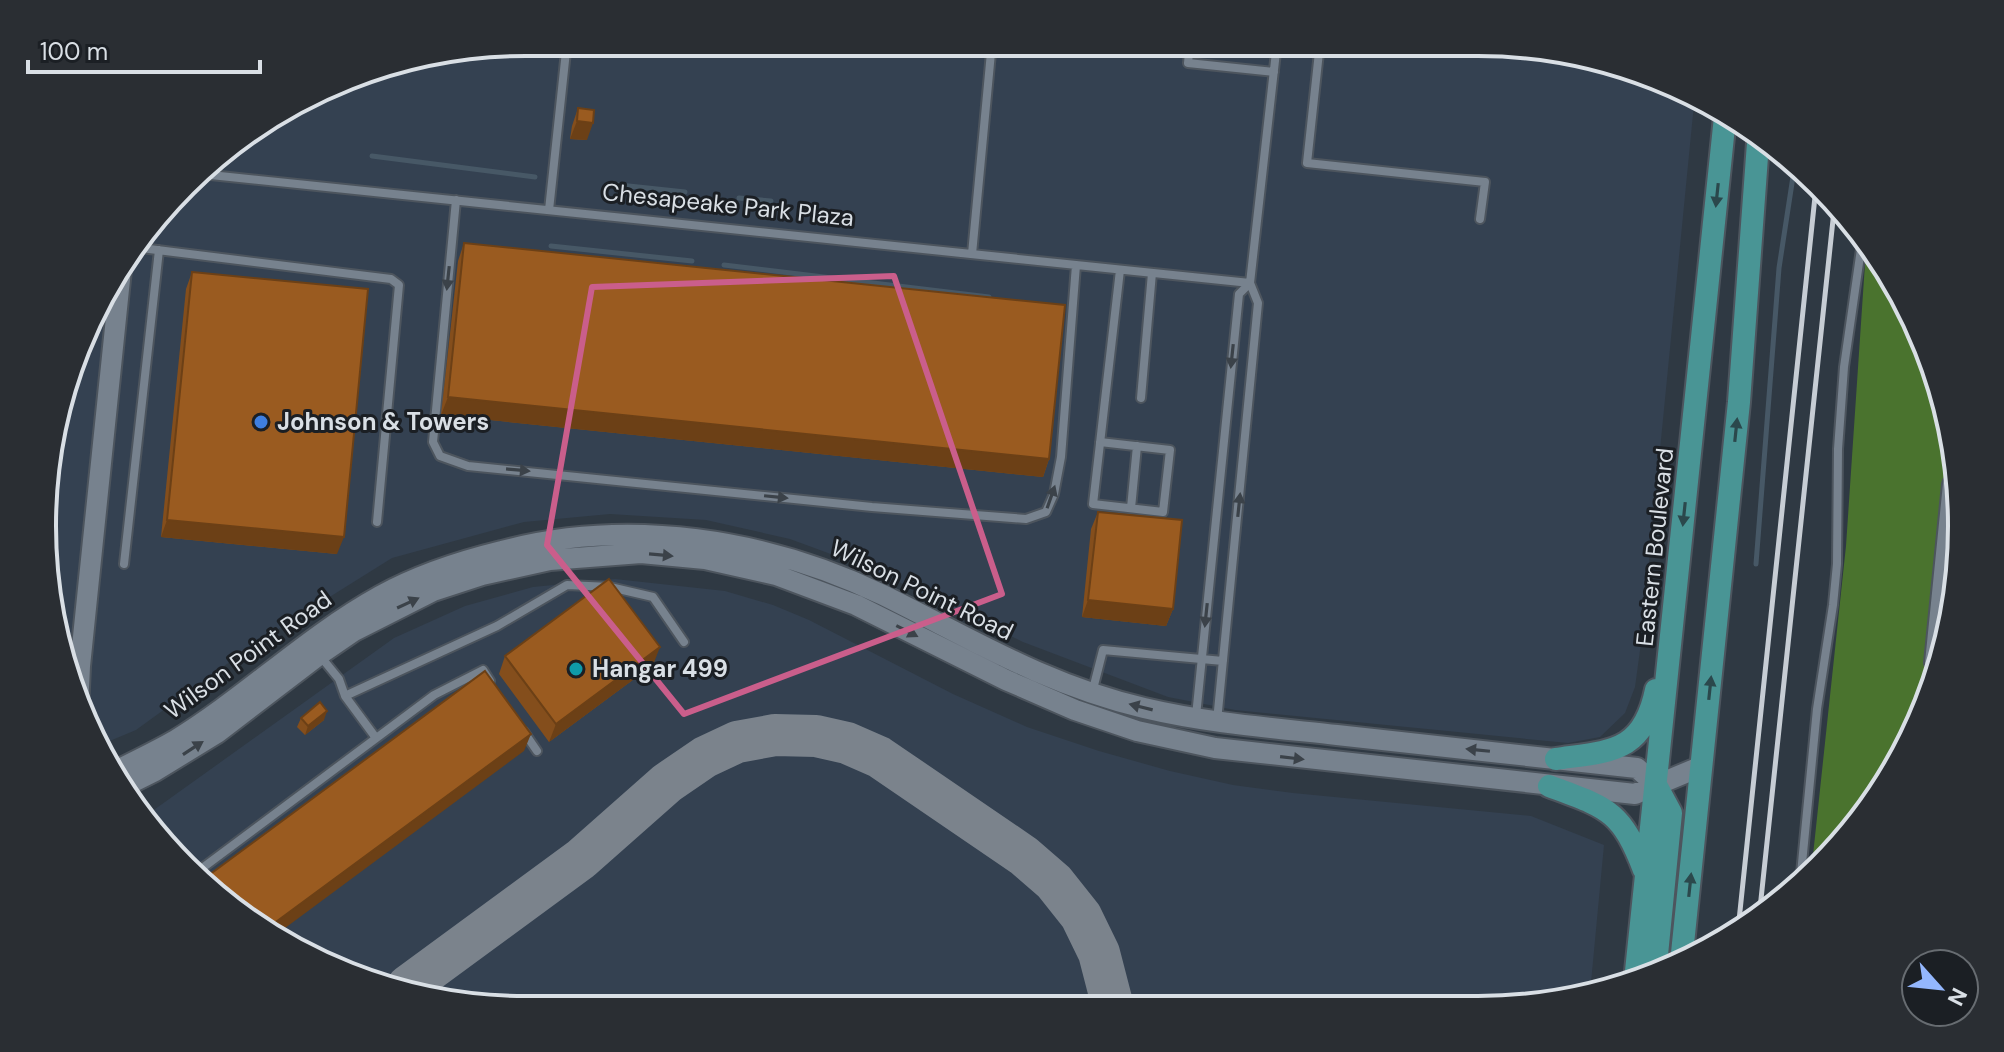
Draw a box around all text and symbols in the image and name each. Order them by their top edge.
scale bar [28,24,260,74]
text: 100 m [40,36,108,67]
street label: Chesapeake Park Plaza [601,176,855,233]
one-way arrow [1711,183,1724,208]
one-way arrow [441,266,454,291]
one-way arrow [1226,344,1239,369]
place label: Johnson & Towers [277,406,489,437]
marker: Johnson & Towers [252,413,270,431]
one-way arrow [1730,417,1743,442]
street label: Eastern Boulevard [1629,446,1680,648]
one-way arrow [505,464,530,477]
one-way arrow [1046,485,1058,509]
one-way arrow [764,491,789,504]
one-way arrow [1232,492,1245,517]
one-way arrow [1678,502,1691,527]
street label: Wilson Point Road [826,532,1019,647]
one-way arrow [649,549,674,562]
street label: Wilson Point Road [158,583,337,726]
one-way arrow [397,596,420,610]
one-way arrow [1199,603,1212,628]
one-way arrow [896,625,919,638]
place label: Hangar 499 [592,653,728,684]
marker: Hangar 499 [567,660,585,678]
one-way arrow [1703,675,1716,700]
one-way arrow [1128,700,1153,713]
one-way arrow [183,741,204,756]
one-way arrow [1465,744,1490,757]
one-way arrow [1280,752,1305,765]
one-way arrow [1683,872,1696,897]
north arrow [1900,948,1980,1028]
text: N [1941,983,1974,1011]

